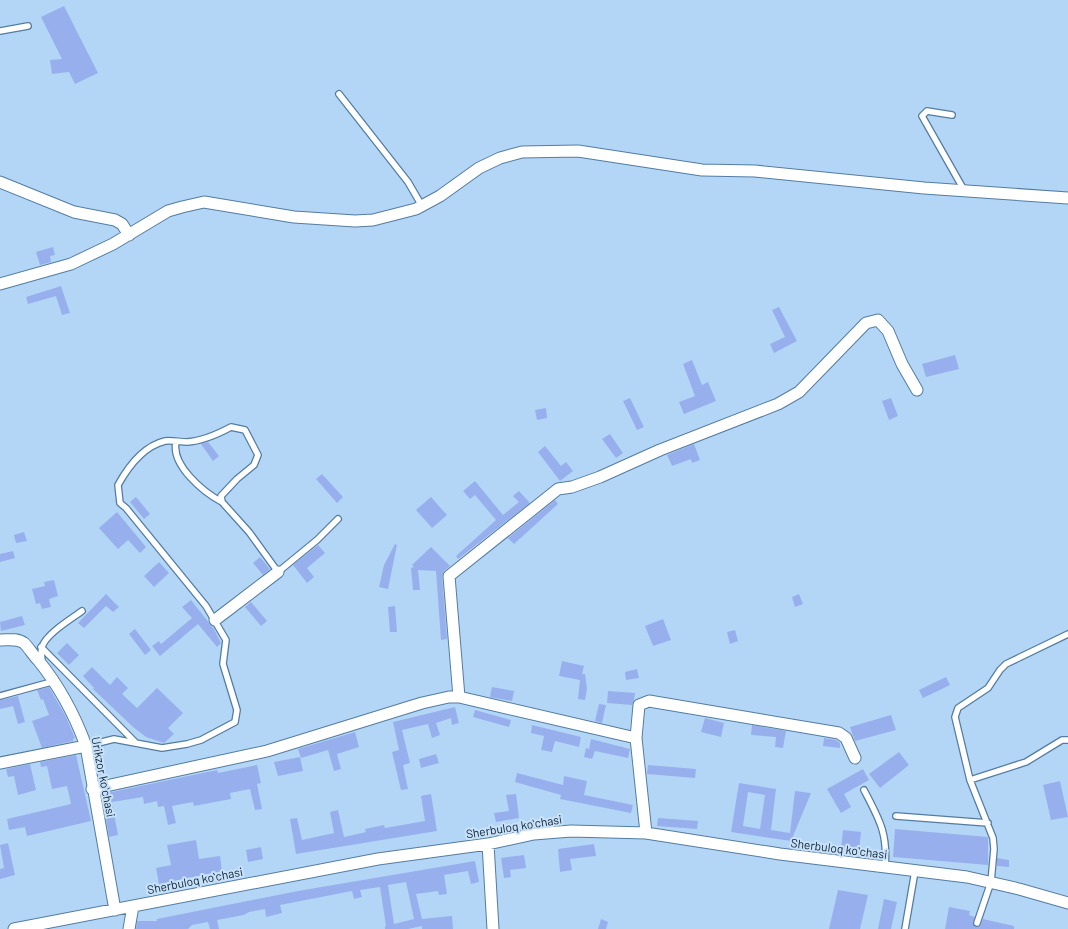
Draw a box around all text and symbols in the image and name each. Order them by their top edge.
street label: Urikzor koʻchasi [89,735,119,818]
street label: Sherbuloq koʻchasi [465,811,563,841]
street label: Sherbuloq koʻchasi [790,835,888,861]
street label: Sherbuloq koʻchasi [146,864,244,896]

